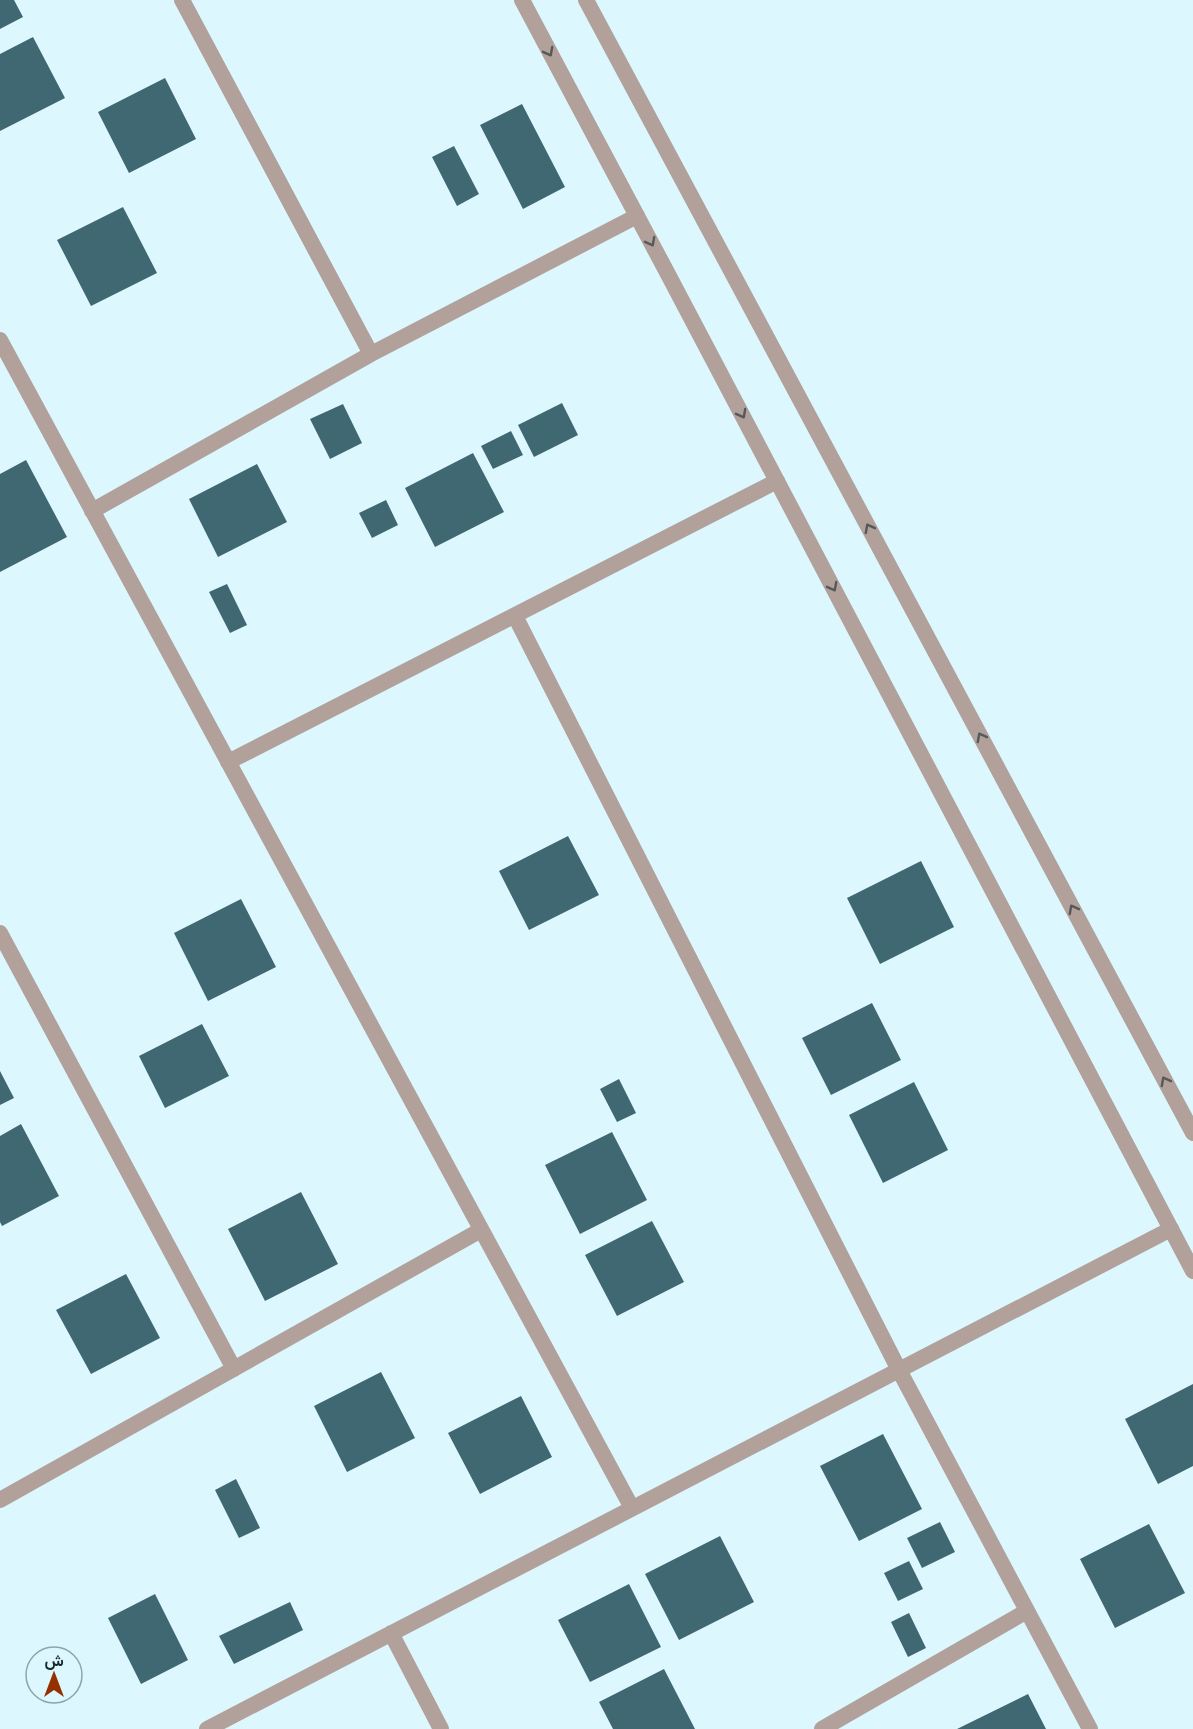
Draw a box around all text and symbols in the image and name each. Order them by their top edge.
one-way arrow [542,45,553,56]
one-way arrow [644,236,655,246]
one-way arrow [735,408,746,419]
one-way arrow [865,524,876,535]
one-way arrow [826,581,837,591]
one-way arrow [977,733,988,744]
one-way arrow [1069,905,1080,915]
one-way arrow [1161,1077,1172,1087]
north arrow [24,1645,84,1705]
text: ش [44,1649,64,1672]

